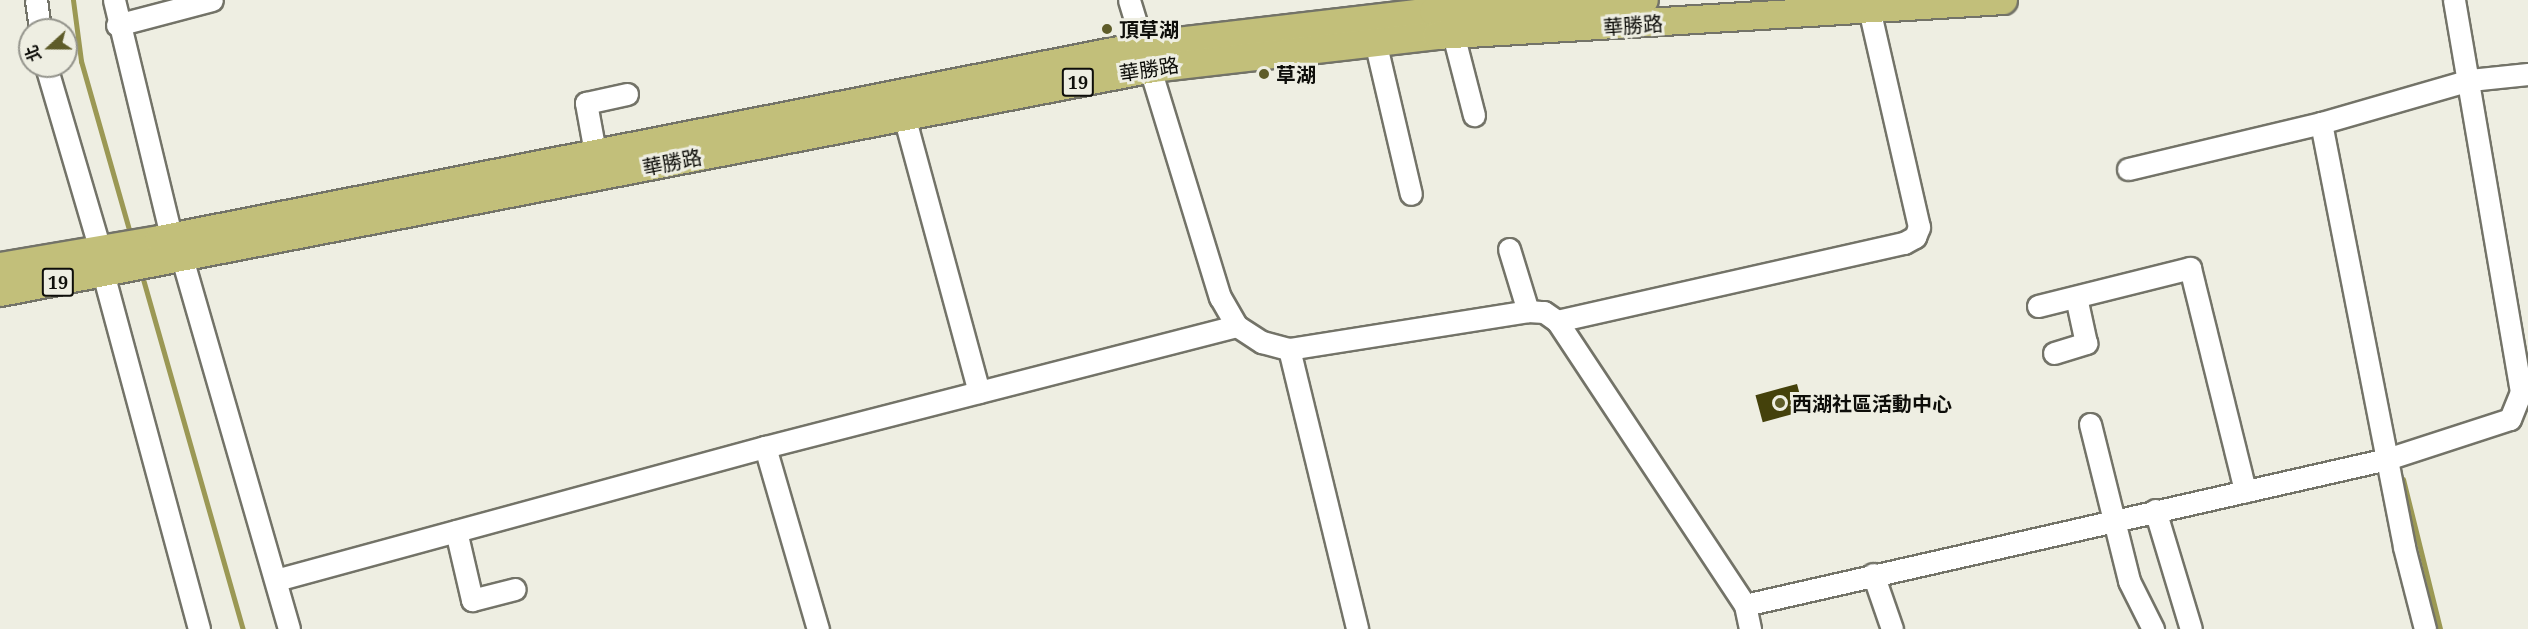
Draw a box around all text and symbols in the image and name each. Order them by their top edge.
street label: 華勝路 [1602,11,1664,39]
place label: 頂草湖 [1119,17,1179,41]
north arrow [18,18,78,78]
marker: 頂草湖 [1100,22,1114,36]
text: 北 [20,42,46,65]
street label: 華勝路 [1117,52,1181,86]
place label: 草湖 [1276,62,1316,86]
road number: 19 [1062,67,1094,97]
marker: 草湖 [1257,67,1271,81]
street label: 華勝路 [640,144,704,180]
road number: 19 [42,267,74,297]
place label: 西湖社區活動中心 [1792,391,1952,415]
marker: 西湖社區活動中心 [1773,396,1787,410]

